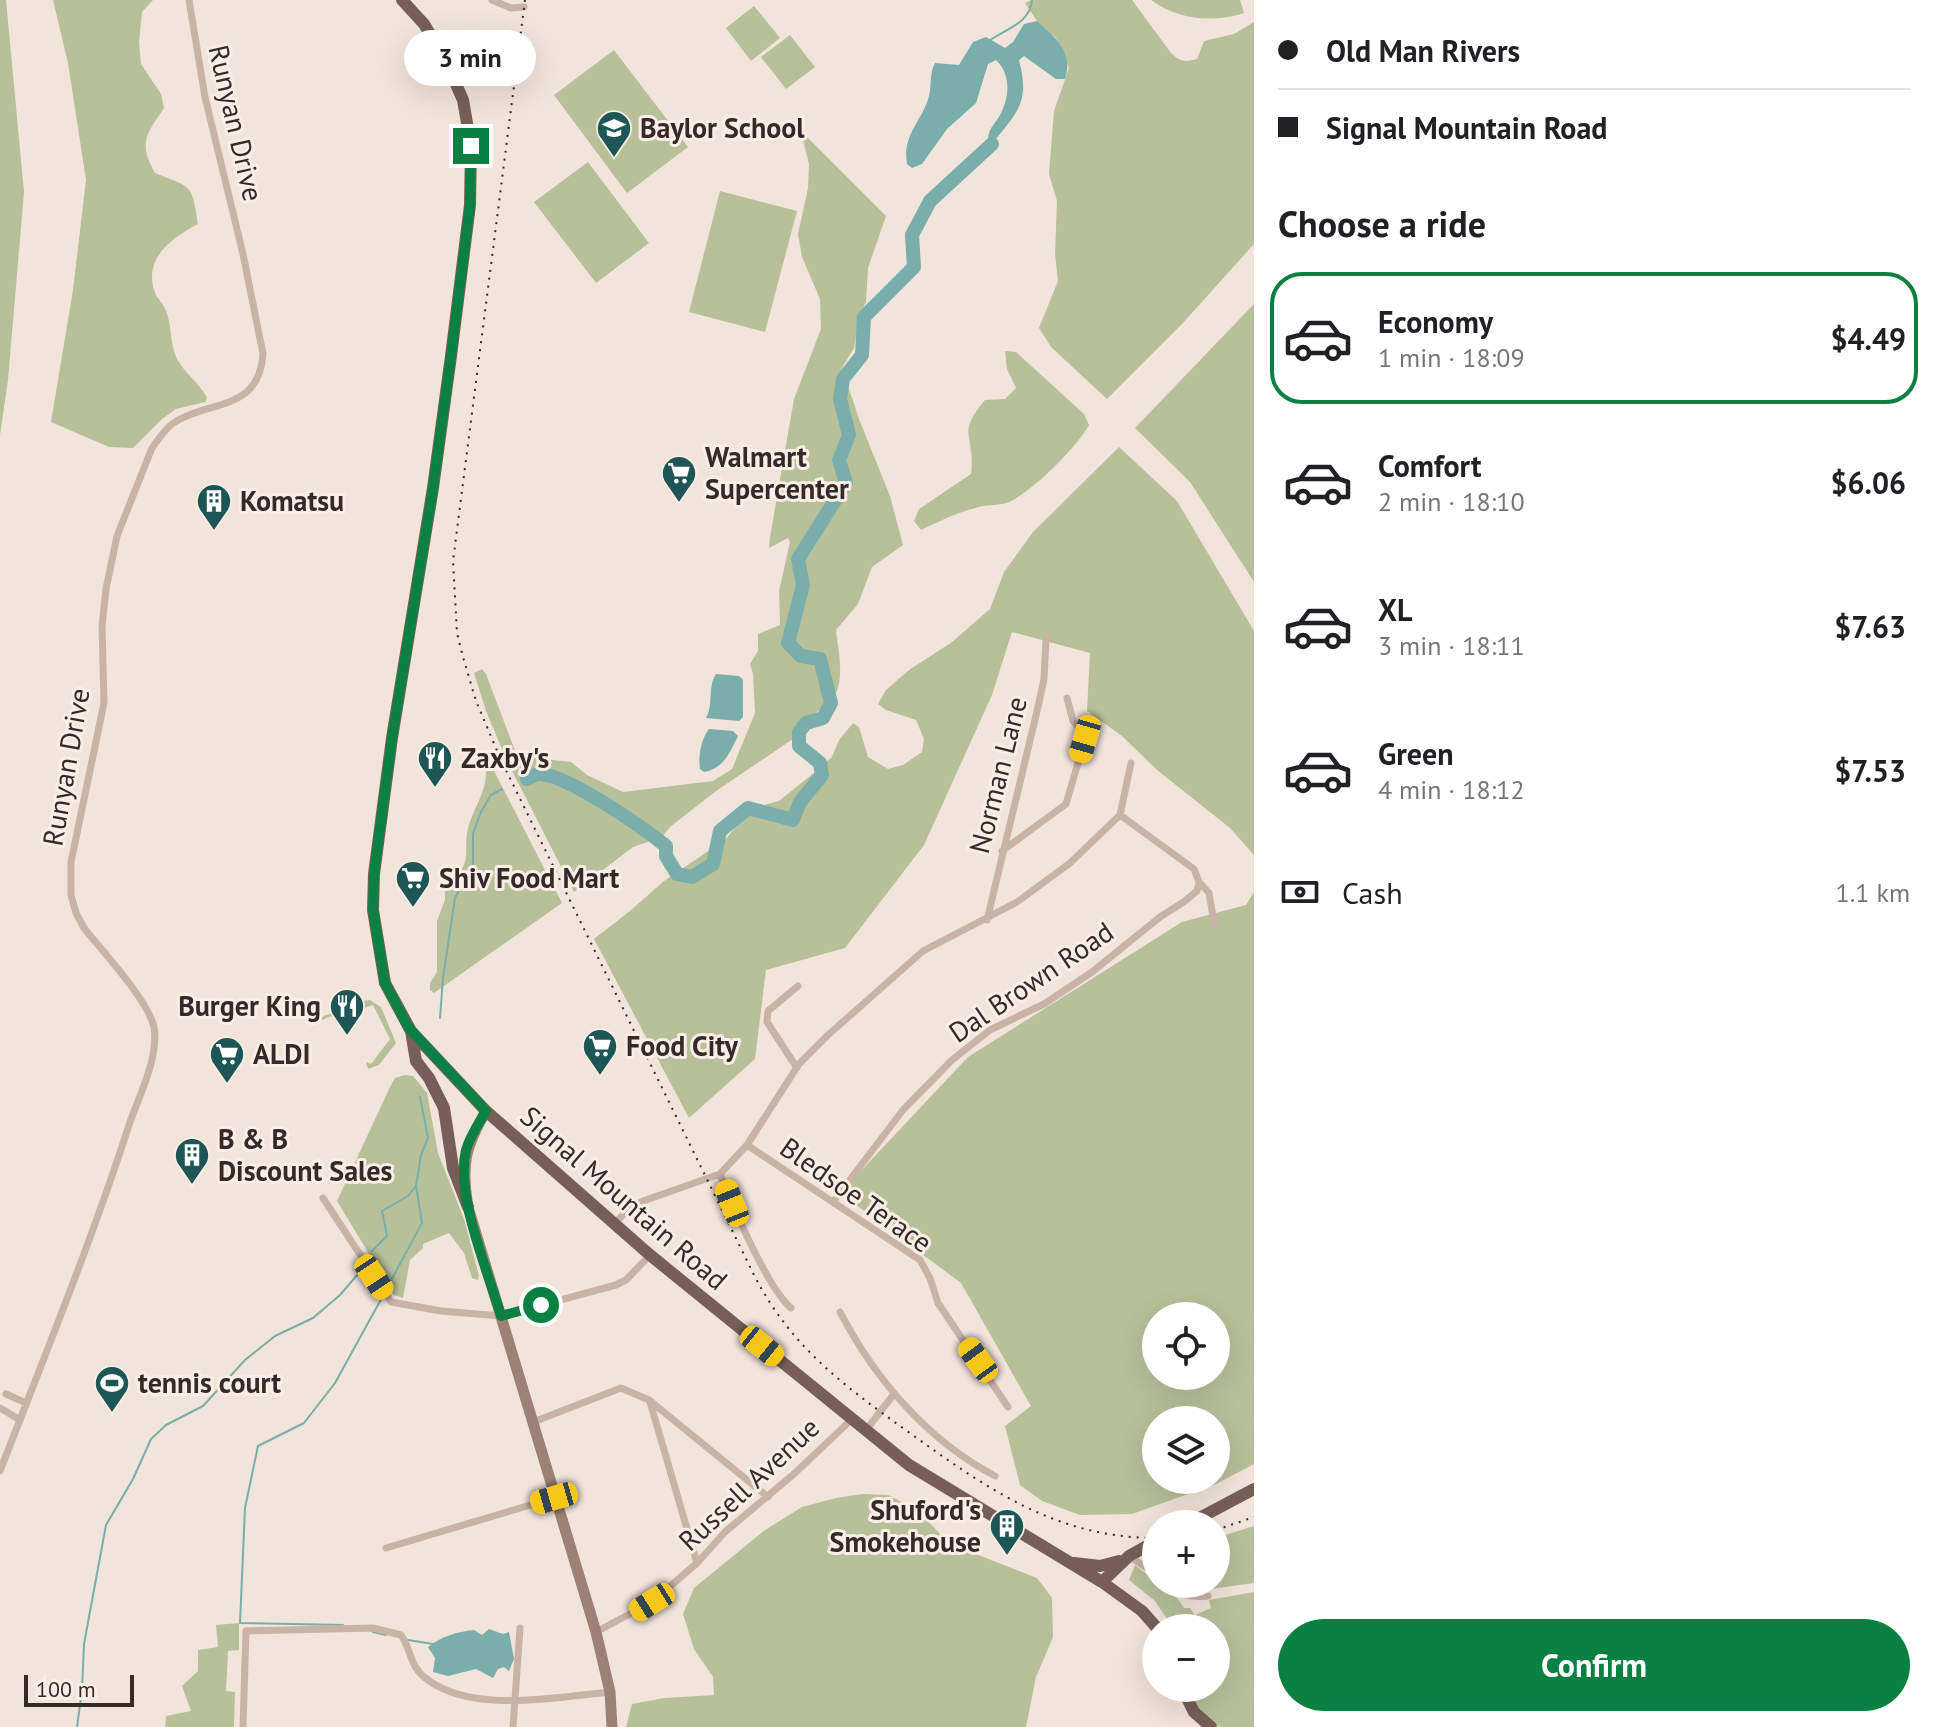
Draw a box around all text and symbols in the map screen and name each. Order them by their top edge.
callout: 3 min [405,30,537,86]
text: Old Man Rivers [1326,31,1520,70]
street label: Runyan Drive [201,41,272,205]
text: 3 min [438,41,502,74]
text: Signal Mountain Road [1326,108,1607,147]
school or university icon: Baylor School [595,109,633,159]
place label: Baylor School [640,109,805,146]
route end [453,128,489,164]
text: Choose a ride [1278,200,1486,247]
icon: car [1282,302,1354,374]
text: Economy [1378,302,1493,341]
text: $4.49 [1831,319,1906,358]
text: 1 min · 18:09 [1378,341,1525,374]
place label: Walmart Supercenter [705,438,849,507]
icon: car [1282,446,1354,518]
text: Comfort [1378,446,1481,485]
supermarket icon: Walmart Supercenter [660,454,698,504]
text: $6.06 [1831,463,1906,502]
building icon: Komatsu [195,482,233,532]
place label: Komatsu [240,482,344,519]
text: 2 min · 18:10 [1378,485,1525,518]
icon: car [1282,590,1354,662]
text: XL [1378,590,1412,629]
text: $7.63 [1834,607,1906,646]
text: 3 min · 18:11 [1378,629,1525,662]
street label: Runyan Drive [33,685,98,849]
street label: Norman Lane [960,693,1035,857]
car [1067,713,1103,765]
icon: car [1282,734,1354,806]
text: Green [1378,734,1453,773]
restaurant icon: Zaxby's [416,739,454,789]
place label: Zaxby's [461,739,549,776]
text: $7.53 [1834,751,1906,790]
text: 4 min · 18:12 [1378,773,1525,806]
supermarket icon: Shiv Food Mart [394,859,432,909]
place label: Shiv Food Mart [439,859,619,896]
icon: cash [1278,870,1322,914]
text: Cash [1342,873,1403,912]
text: 1.1 km [1836,876,1910,909]
street label: Dal Brown Road [941,913,1120,1050]
place label: Burger King [178,987,321,1024]
restaurant icon: Burger King [328,987,366,1037]
supermarket icon: Food City [581,1027,619,1077]
place label: Food City [626,1027,738,1064]
supermarket icon: ALDI [208,1035,246,1085]
place label: ALDI [253,1035,310,1072]
street label: Signal Mountain Road [513,1097,736,1298]
place label: B & B Discount Sales [218,1120,393,1189]
street label: Bledsoe Terace [773,1129,939,1261]
building icon: B & B Discount Sales [173,1136,211,1186]
car [712,1176,752,1230]
car [351,1250,397,1304]
route start [523,1287,559,1323]
map controls [1142,1302,1230,1702]
button: locate [1142,1302,1230,1390]
car [736,1322,788,1370]
car [954,1334,1002,1386]
sports icon: tennis court [93,1364,131,1414]
place label: tennis court [138,1364,281,1401]
button: layers [1142,1406,1230,1494]
street label: Russell Avenue [670,1409,827,1558]
car [528,1480,580,1516]
place label: Shuford's Smokehouse [830,1491,981,1560]
building icon: Shuford's Smokehouse [988,1507,1026,1557]
button: + [1142,1510,1230,1598]
car [625,1579,679,1625]
button: − [1142,1614,1230,1702]
button: Confirm [1278,1619,1910,1711]
scale bar [24,1671,134,1707]
text: 100 m [36,1675,96,1703]

